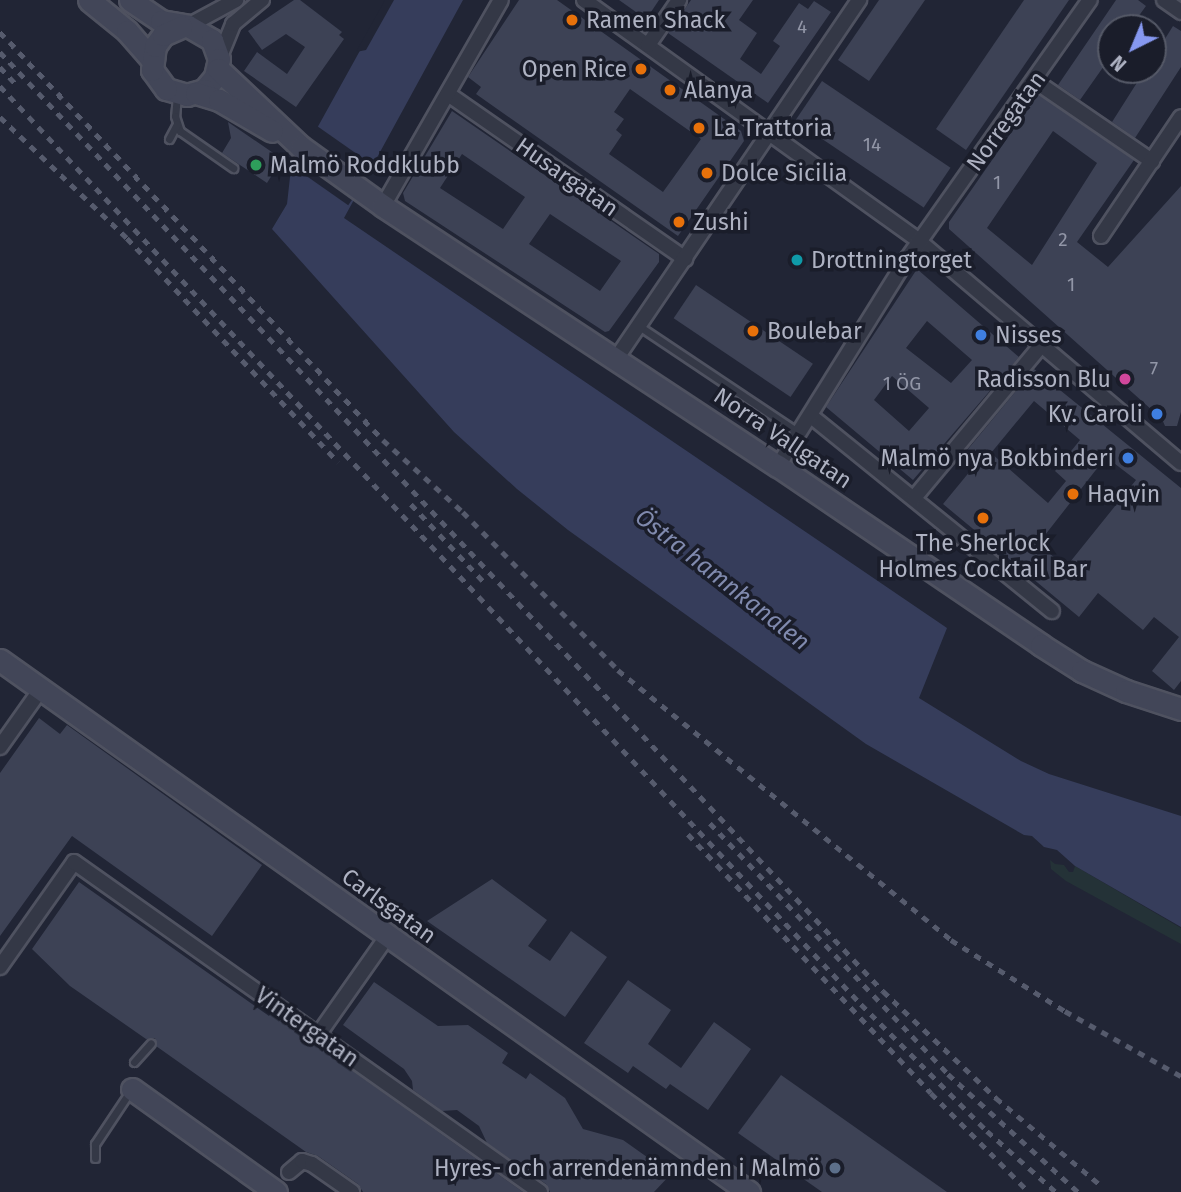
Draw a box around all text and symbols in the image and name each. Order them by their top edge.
place label: Ramen Shack [586,6,725,34]
marker: Ramen Shack [564,12,580,28]
north arrow [1097,14,1167,84]
house number: 4 [797,16,807,38]
text: N [1106,51,1131,76]
place label: Open Rice [522,55,627,83]
marker: Open Rice [633,61,649,77]
street label: Norregatan [960,66,1052,176]
place label: Alanya [684,76,753,104]
marker: Alanya [662,82,678,98]
place label: La Trattoria [713,114,832,142]
marker: La Trattoria [691,120,707,136]
street label: Husargatan [510,132,624,222]
house number: 14 [863,134,881,156]
place label: Malmö Roddklubb [270,151,460,179]
marker: Malmö Roddklubb [248,157,264,173]
place label: Dolce Sicilia [721,159,847,187]
marker: Dolce Sicilia [699,165,715,181]
house number: 1 [993,172,1001,194]
place label: Zushi [693,208,749,236]
marker: Zushi [671,214,687,230]
house number: 2 [1058,229,1068,251]
place label: Drottningtorget [811,246,972,274]
marker: Drottningtorget [789,252,805,268]
house number: 1 [1067,274,1075,296]
place label: Boulebar [767,317,862,345]
place label: Nisses [995,321,1062,349]
marker: Boulebar [745,323,761,339]
marker: Nisses [973,327,989,343]
house number: 7 [1150,358,1158,380]
place label: Radisson Blu [976,365,1111,393]
marker: Radisson Blu [1117,371,1133,387]
house number: 1 ÖG [883,373,921,395]
street label: Norra Vallgatan [709,382,857,494]
place label: Kv. Caroli [1048,400,1143,428]
marker: Kv. Caroli [1149,406,1165,422]
place label: Malmö nya Bokbinderi [881,444,1114,472]
marker: Malmö nya Bokbinderi [1120,450,1136,466]
place label: Haqvin [1087,480,1160,508]
marker: Haqvin [1065,486,1081,502]
water label: Östra hamnkanalen [629,503,815,657]
marker: The Sherlock Holmes Cocktail Bar [975,510,991,526]
place label: The Sherlock Holmes Cocktail Bar [879,529,1087,583]
street label: Carlsgatan [337,863,441,949]
street label: Vintergatan [250,981,364,1073]
place label: Hyres- och arrendenämnden i Malmö [434,1154,821,1182]
marker: Hyres- och arrendenämnden i Malmö [827,1160,843,1176]

